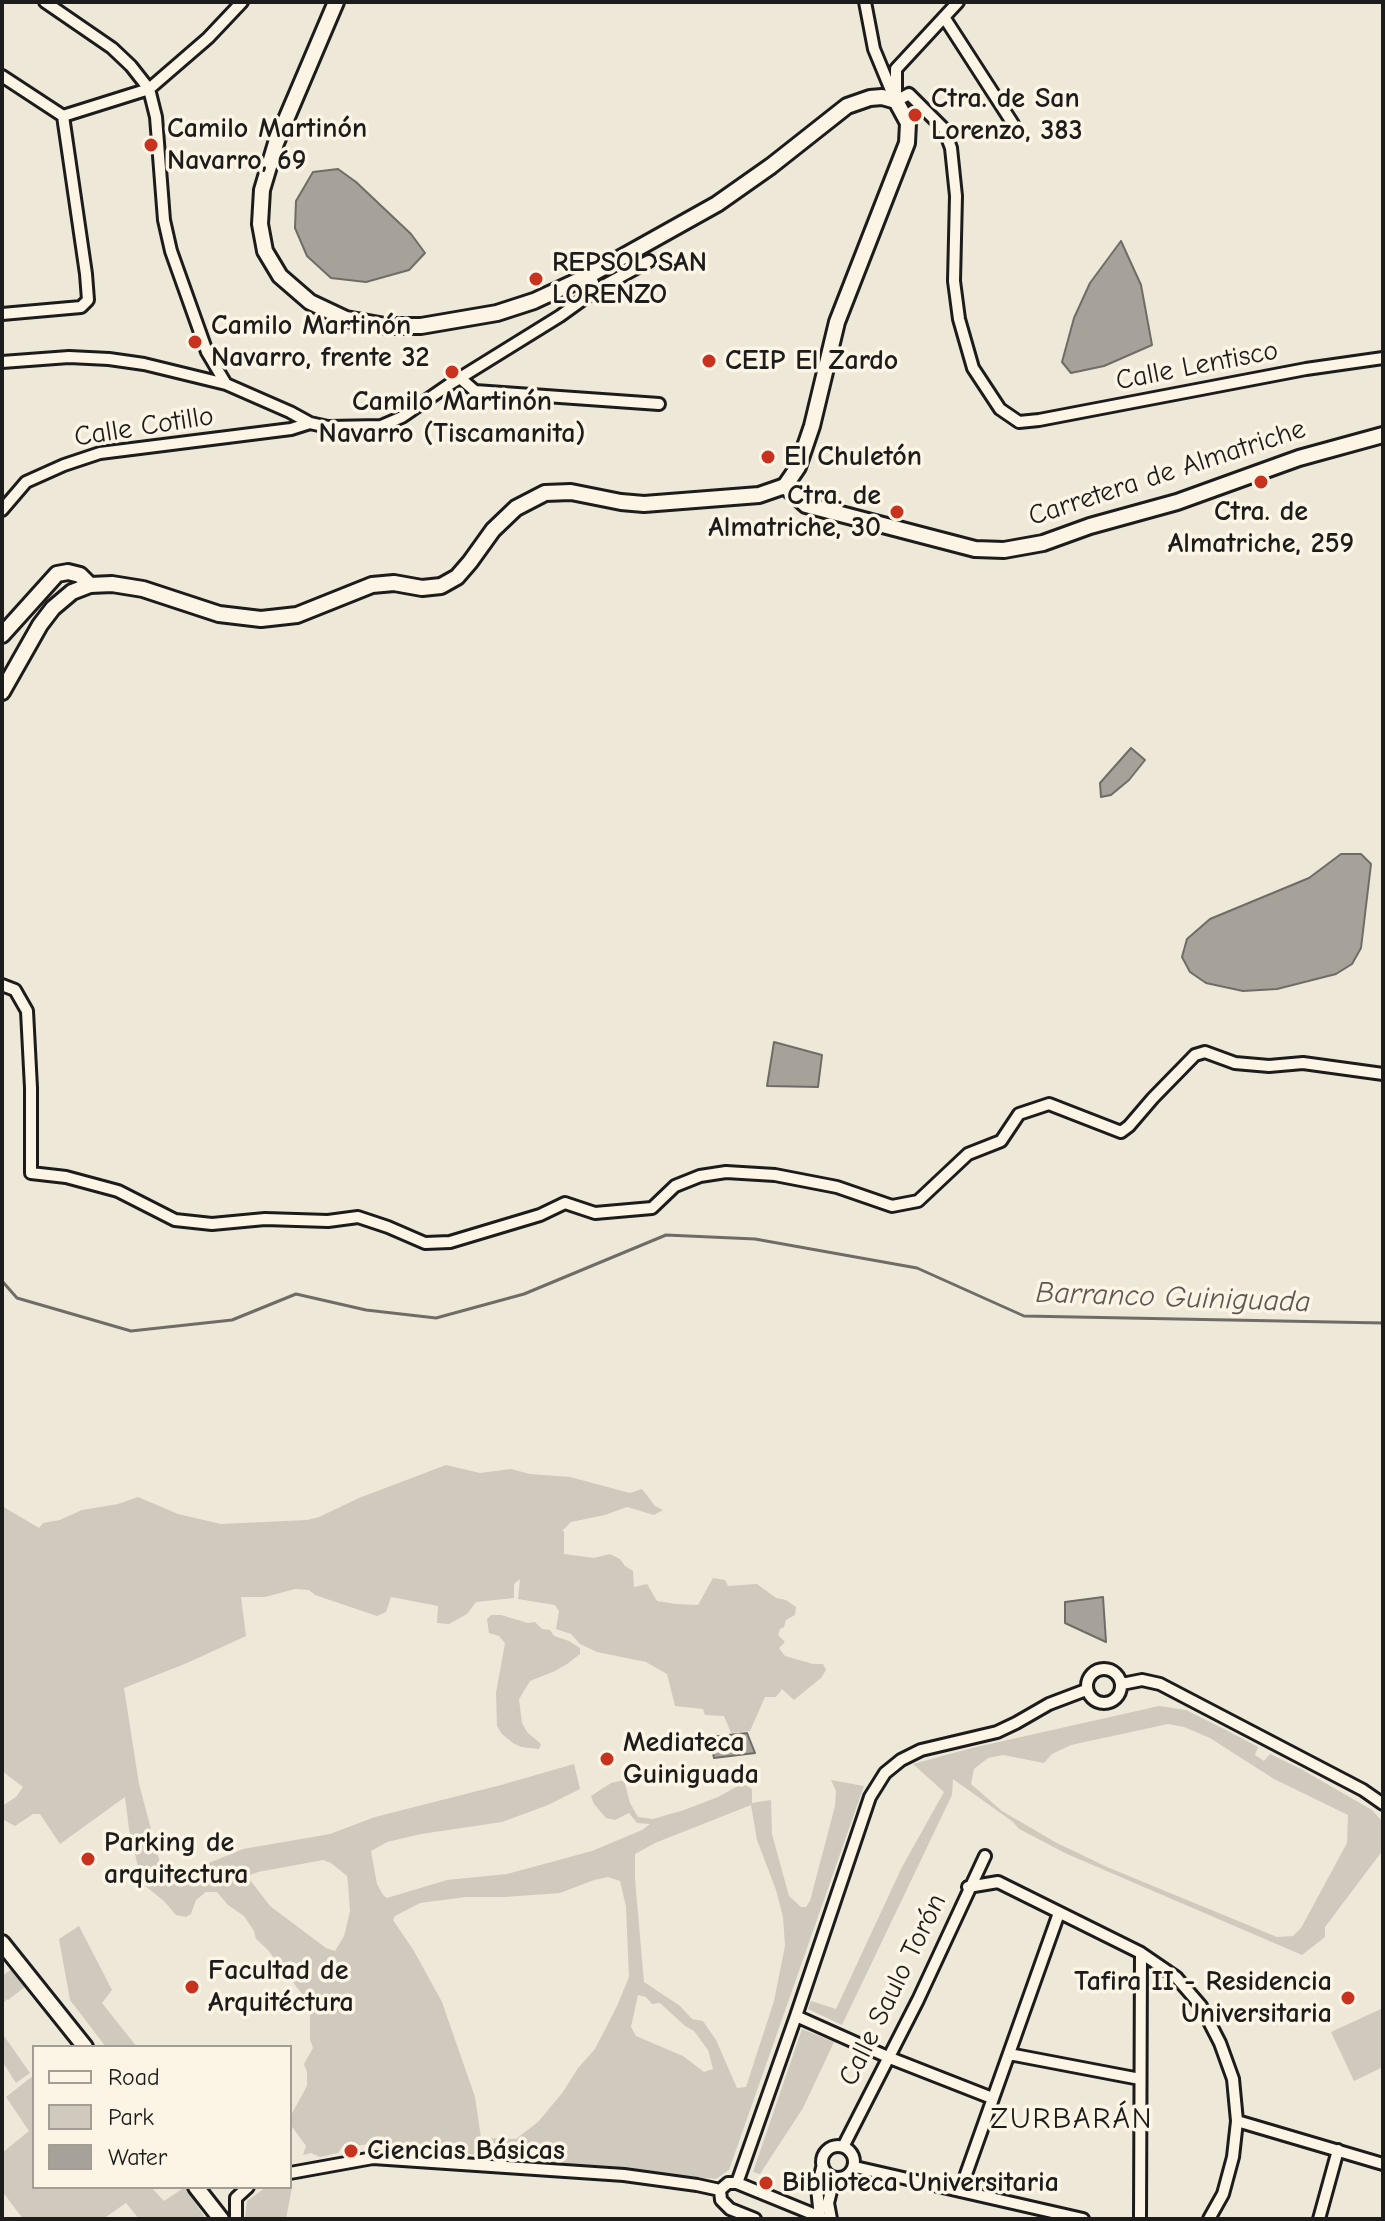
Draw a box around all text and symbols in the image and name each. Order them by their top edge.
place label: Ctra. de San Lorenzo, 383 [931,82,1082,148]
marker: Ctra. de San Lorenzo, 383 [906,106,924,124]
place label: Camilo Martinón Navarro, 69 [167,112,367,178]
marker: Camilo Martinón Navarro, 69 [142,136,160,154]
place label: REPSOL SAN LORENZO [552,246,707,312]
marker: REPSOL SAN LORENZO [527,270,545,288]
place label: Camilo Martinón Navarro, frente 32 [211,309,429,375]
marker: Camilo Martinón Navarro, frente 32 [186,333,204,351]
street label: Calle Lentisco [1113,334,1281,398]
place label: CEIP El Zardo [725,344,898,378]
marker: CEIP El Zardo [700,352,718,370]
marker: Camilo Martinón Navarro (Tiscamanita) [443,363,461,381]
place label: Camilo Martinón Navarro (Tiscamanita) [319,385,585,451]
street label: Calle Cotillo [72,399,216,455]
street label: Carretera de Almatriche [1024,412,1310,534]
place label: El Chuletón [784,440,922,474]
marker: El Chuletón [759,448,777,466]
marker: Ctra. de Almatriche, 259 [1252,473,1270,491]
place label: Ctra. de Almatriche, 30 [708,479,881,545]
place label: Ctra. de Almatriche, 259 [1168,495,1354,561]
marker: Ctra. de Almatriche, 30 [888,503,906,521]
water label: Barranco Guiniguada [1035,1275,1311,1321]
place label: Mediateca Guiniguada [623,1726,759,1792]
marker: Mediateca Guiniguada [598,1750,616,1768]
place label: Parking de arquitectura [104,1826,249,1892]
marker: Parking de arquitectura [79,1850,97,1868]
street label: Calle Saulo Torón [832,1889,954,2091]
place label: Facultad de Arquitéctura [208,1954,354,2020]
place label: Tafira II - Residencia Universitaria [1074,1965,1332,2031]
marker: Facultad de Arquitéctura [183,1978,201,1996]
marker: Tafira II - Residencia Universitaria [1339,1989,1357,2007]
legend [32,2045,292,2189]
text: Road [108,2063,160,2091]
district label: ZURBARÁN [990,2102,1154,2138]
text: Park [108,2103,154,2131]
place label: Ciencias Básicas [367,2134,565,2168]
marker: Ciencias Básicas [342,2142,360,2160]
text: Water [108,2143,167,2171]
place label: Biblioteca Universitaria [782,2166,1059,2200]
marker: Biblioteca Universitaria [757,2174,775,2192]

